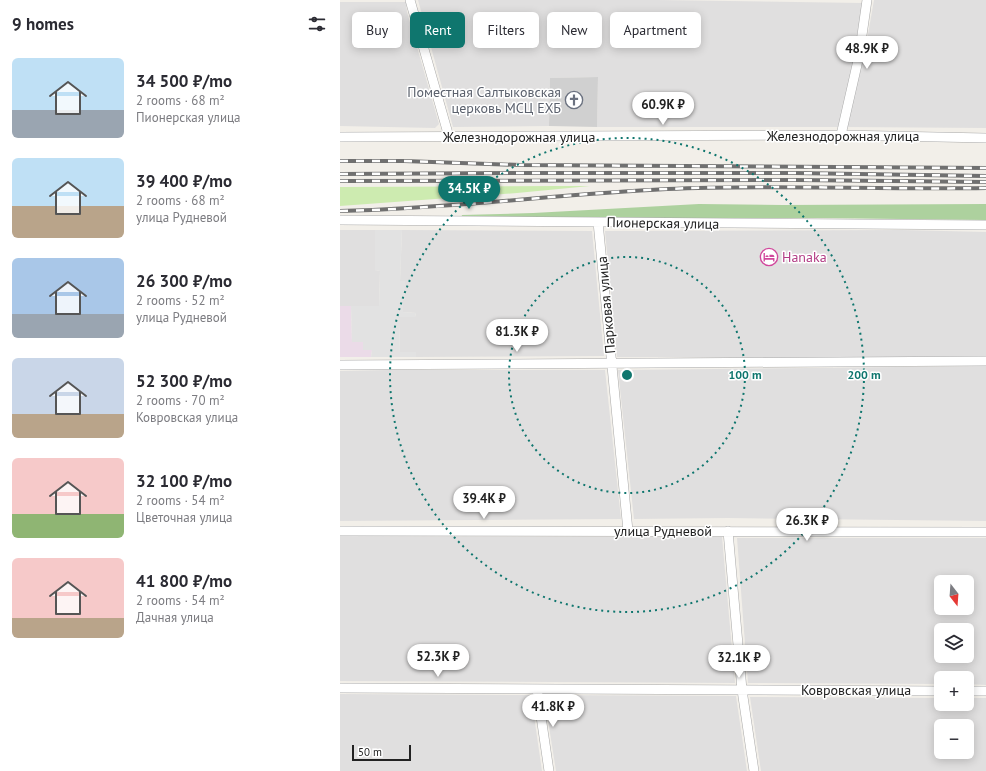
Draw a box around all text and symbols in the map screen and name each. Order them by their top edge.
chip: Buy [352,12,402,48]
chip: Rent [410,12,465,48]
chip: Filters [473,12,539,48]
chip: New [547,12,602,48]
chip: Apartment [610,12,701,48]
text: 9 homes [12,13,74,35]
icon: filters [306,13,328,35]
pin: 48.9K ₽ [830,36,904,70]
text: 48.9K ₽ [845,40,889,57]
text: 34 500 ₽/mo [136,70,232,92]
icon: home [44,74,92,122]
place label: Поместная Салтыковская церковь МСЦ ЕХБ [407,83,561,117]
church icon: Поместная Салтыковская церковь МСЦ ЕХБ [564,90,584,110]
text: 2 rooms · 68 m² [136,92,225,109]
pin: 60.9K ₽ [626,92,700,126]
text: 60.9K ₽ [641,96,685,113]
text: Пионерская улица [136,109,241,126]
street label: Железнодорожная улица [766,127,919,145]
street label: Железнодорожная улица [442,128,595,146]
text: 39 400 ₽/mo [136,170,232,192]
icon: home [44,174,92,222]
pin: 34.5K ₽ [432,176,506,210]
text: 34.5K ₽ [447,180,491,197]
text: 2 rooms · 68 m² [136,192,225,209]
text: улица Рудневой [136,209,227,226]
street label: Пионерская улица [607,213,719,233]
hotel icon: Hanaka [759,247,779,267]
place label: Hanaka [782,248,827,266]
street label: Парковая улица [593,255,619,354]
text: 26 300 ₽/mo [136,270,232,292]
icon: home [44,274,92,322]
text: 2 rooms · 52 m² [136,292,225,309]
text: улица Рудневой [136,309,227,326]
pin: 81.3K ₽ [480,319,554,353]
text: 81.3K ₽ [495,323,539,340]
text: 100 m [728,367,762,382]
text: 200 m [847,367,881,382]
centre of rings [620,368,634,382]
text: 52 300 ₽/mo [136,370,232,392]
icon: home [44,374,92,422]
text: 2 rooms · 70 m² [136,392,225,409]
text: Ковровская улица [136,409,238,426]
text: 32 100 ₽/mo [136,470,232,492]
icon: home [44,474,92,522]
pin: 39.4K ₽ [447,486,521,520]
text: 39.4K ₽ [462,490,506,507]
text: 2 rooms · 54 m² [136,492,225,509]
pin: 26.3K ₽ [770,508,844,542]
text: Цветочная улица [136,509,233,526]
text: 26.3K ₽ [785,512,829,529]
street label: улица Рудневой [614,522,712,540]
text: 41 800 ₽/mo [136,570,232,592]
icon: home [44,574,92,622]
north arrow [934,575,974,615]
map controls [934,575,974,759]
text: 2 rooms · 54 m² [136,592,225,609]
text: Дачная улица [136,609,214,626]
button: layers [934,623,974,663]
pin: 52.3K ₽ [401,644,475,678]
pin: 32.1K ₽ [702,645,776,679]
text: 52.3K ₽ [416,648,460,665]
text: 32.1K ₽ [717,649,761,666]
button: + [934,671,974,711]
street label: Ковровская улица [801,681,911,699]
pin: 41.8K ₽ [516,694,590,728]
text: 41.8K ₽ [531,698,575,715]
button: − [934,719,974,759]
scale bar [352,743,411,762]
text: 50 m [358,745,382,759]

